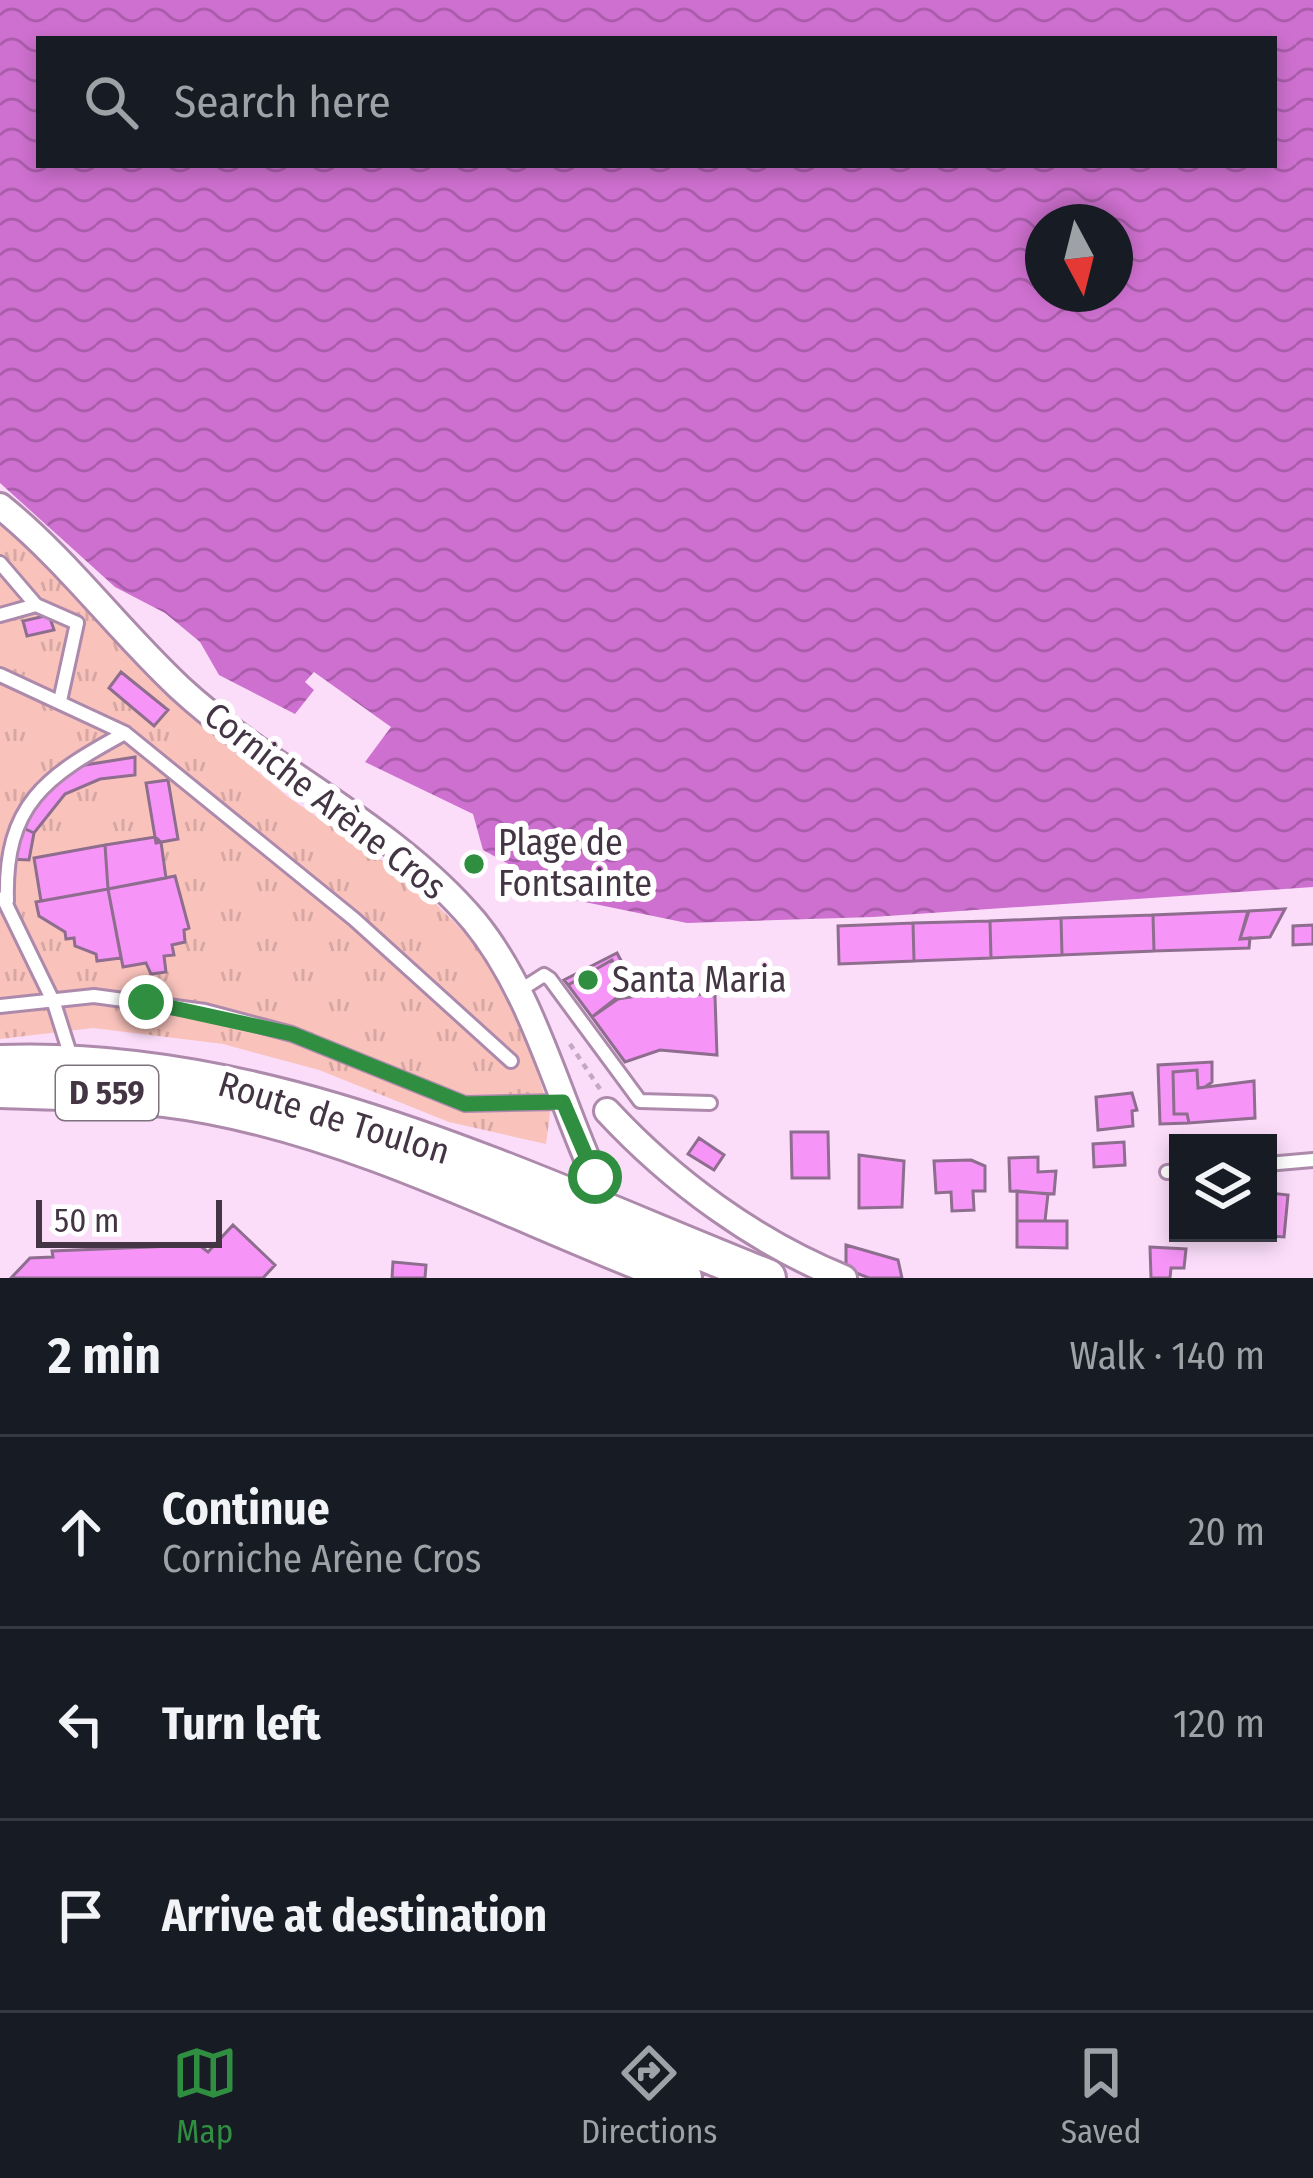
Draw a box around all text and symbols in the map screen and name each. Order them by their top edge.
search box [36,36,1277,168]
icon: search [78,69,144,135]
text: Search here [174,75,391,129]
north arrow [1025,204,1133,312]
street label: Corniche Arène Cros [195,693,455,909]
place label: Plage de Fontsainte [498,821,652,906]
marker: Plage de Fontsainte [461,851,487,877]
place label: Santa Maria [612,958,787,1002]
marker: Santa Maria [575,967,601,993]
route end [119,975,173,1029]
street label: Route de Toulon [213,1062,455,1174]
road number: D 559 [56,1066,158,1120]
map controls [1169,1134,1277,1242]
button: layers [1169,1134,1277,1242]
route start [568,1150,622,1204]
scale bar [36,1194,222,1247]
text: 50 m [54,1201,119,1241]
text: 2 min [48,1325,161,1387]
text: Walk · 140 m [1070,1333,1265,1379]
text: Continue [162,1482,330,1536]
icon: ahead [48,1499,114,1565]
text: 20 m [1188,1509,1265,1555]
text: Corniche Arène Cros [162,1536,481,1582]
icon: left [48,1691,114,1757]
text: Turn left [162,1697,321,1751]
text: 120 m [1173,1701,1265,1747]
icon: arrive [48,1883,114,1949]
text: Arrive at destination [162,1889,547,1943]
tab: Map [172,2040,238,2152]
tab: Directions [581,2040,717,2152]
tab: Saved [1061,2040,1141,2152]

